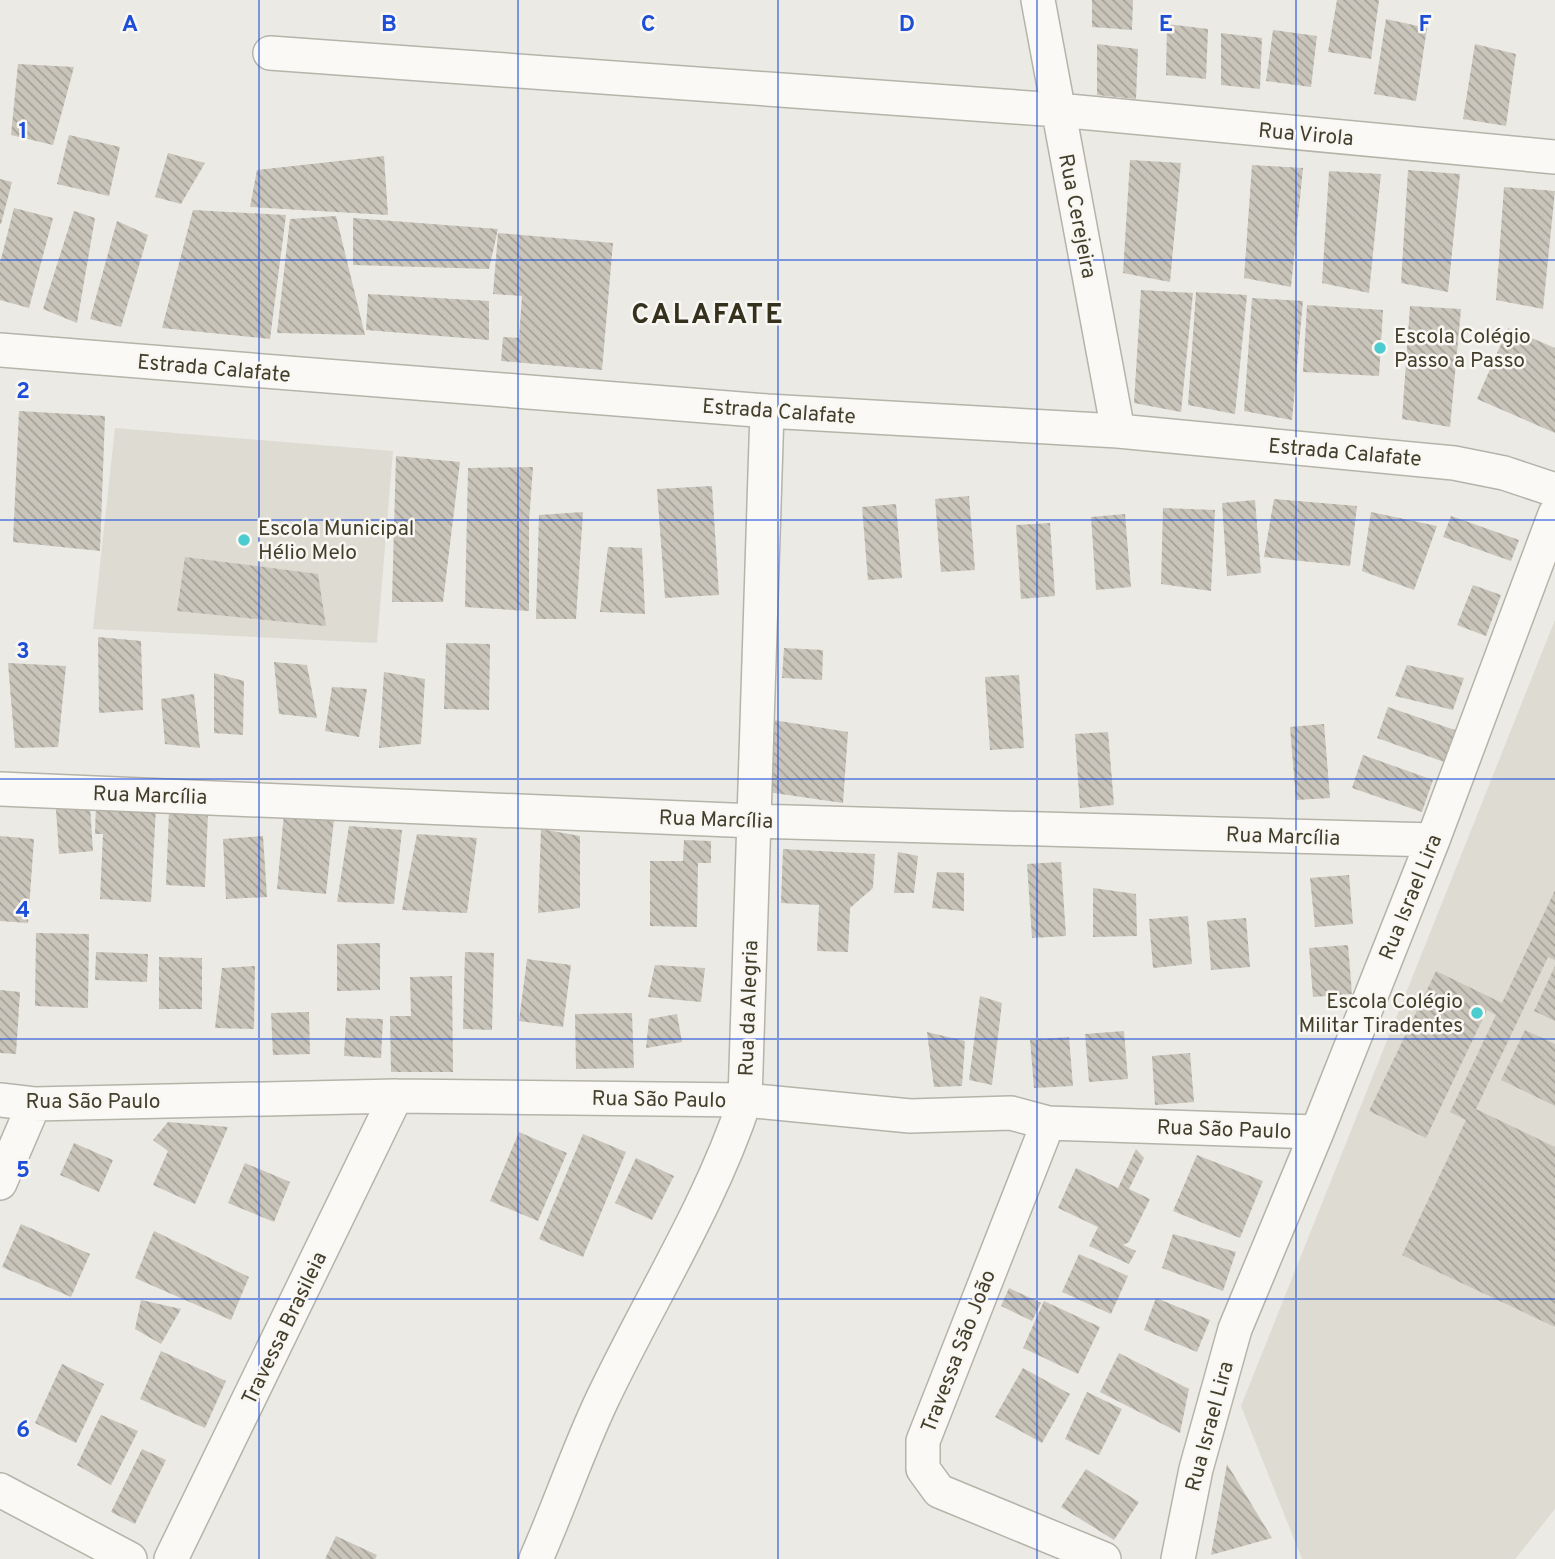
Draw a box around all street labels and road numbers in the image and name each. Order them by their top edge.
street label: Rua Virola [1257,118,1355,153]
street label: Rua Cerejeira [1051,152,1102,281]
street label: Estrada Calafate [136,349,292,390]
street label: Estrada Calafate [701,394,857,431]
street label: Estrada Calafate [1267,433,1423,474]
street label: Rua Marcília [92,781,208,812]
street label: Rua Marcília [658,805,774,836]
street label: Rua Marcília [1225,822,1341,853]
street label: Rua Israel Lira [1374,831,1449,965]
street label: Rua da Alegria [734,939,765,1077]
street label: Rua São Paulo [591,1086,727,1115]
street label: Rua São Paulo [26,1089,160,1116]
street label: Rua São Paulo [1156,1115,1292,1146]
street label: Travessa Brasileia [237,1248,334,1410]
street label: Travessa São João [916,1266,1003,1437]
street label: Rua Israel Lira [1180,1358,1241,1494]

